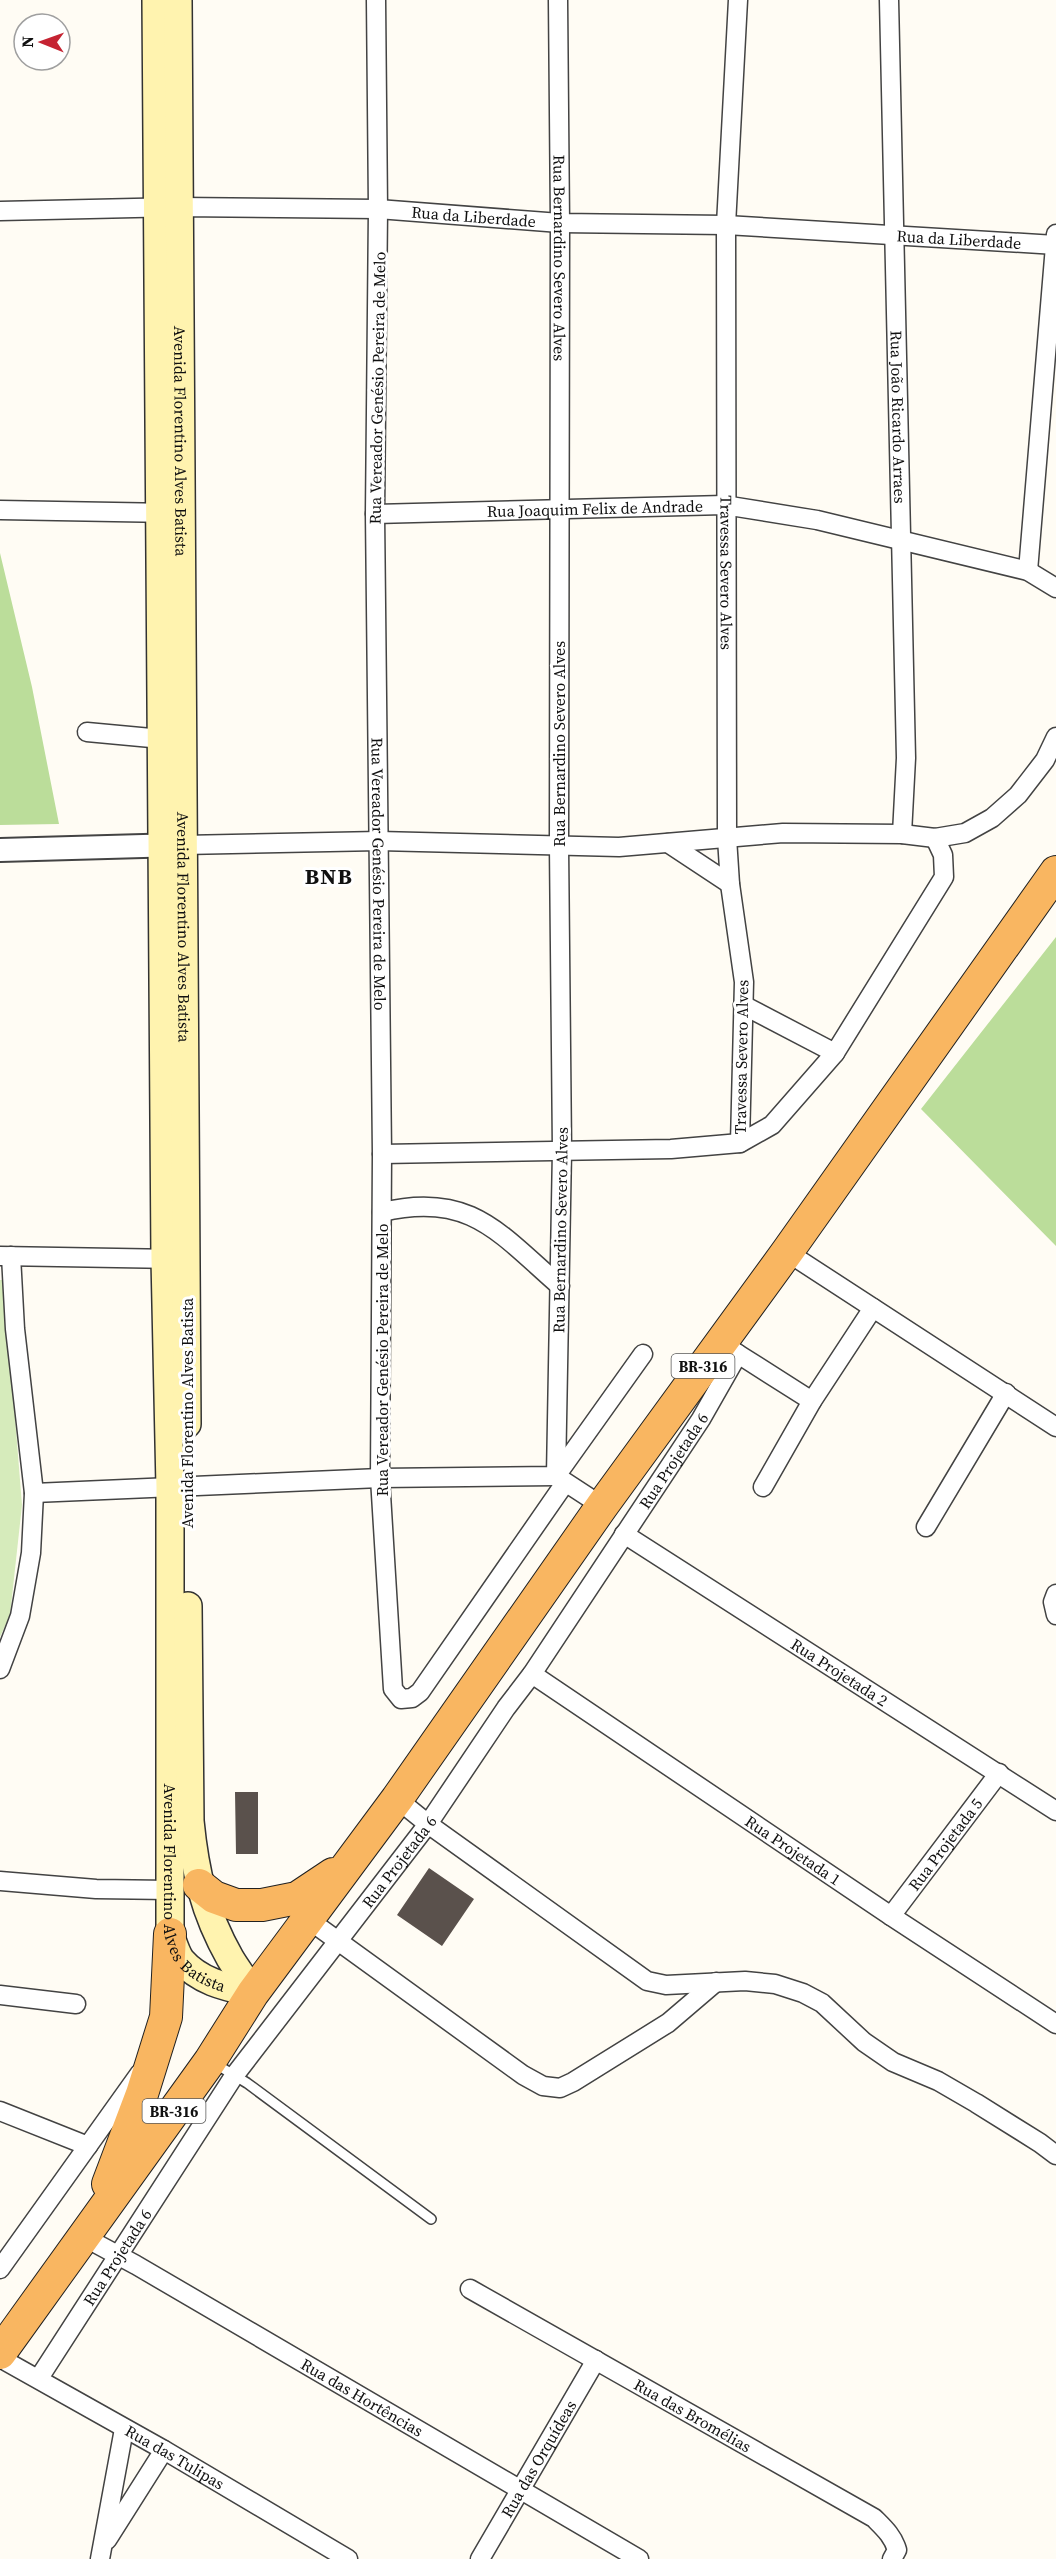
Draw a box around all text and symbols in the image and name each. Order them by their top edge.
north arrow [12,12,72,72]
text: N [16,35,38,48]
street label: Rua Bernardino Severo Alves [548,155,571,361]
street label: Rua da Liberdade [411,201,537,232]
street label: Rua da Liberdade [896,224,1022,254]
street label: Rua Vereador Genésio Pereira de Melo [364,251,390,525]
street label: Avenida Florentino Alves Batista [169,326,193,557]
street label: Rua João Ricardo Arraes [885,330,911,504]
street label: Rua Joaquim Felix de Andrade [487,495,703,522]
street label: Travessa Severo Alves [715,495,738,650]
street label: Rua Bernardino Severo Alves [548,641,570,847]
street label: Rua Vereador Genésio Pereira de Melo [366,737,391,1011]
street label: Avenida Florentino Alves Batista [172,812,196,1043]
district label: BNB [305,861,353,891]
street label: Travessa Severo Alves [729,979,753,1134]
street label: Rua Bernardino Severo Alves [547,1127,573,1333]
street label: Rua Vereador Genésio Pereira de Melo [371,1223,393,1496]
street label: Avenida Florentino Alves Batista [176,1297,198,1528]
road number: BR-316 [672,1354,734,1378]
street label: Rua Projetada 6 [634,1409,713,1513]
street label: Rua Projetada 2 [787,1633,892,1711]
street label: Avenida Florentino Alves Batista [159,1784,229,1997]
street label: Rua Projetada 5 [903,1793,987,1895]
street label: Rua Projetada 1 [741,1810,845,1890]
street label: Rua Projetada 6 [356,1811,442,1912]
road number: BR-316 [142,2099,206,2123]
street label: Rua Projetada 6 [78,2204,156,2310]
street label: Rua das Hortências [297,2353,427,2442]
street label: Rua das Bromélias [630,2373,756,2457]
street label: Rua das Orquídeas [496,2396,581,2522]
street label: Rua das Tulipas [121,2419,229,2494]

